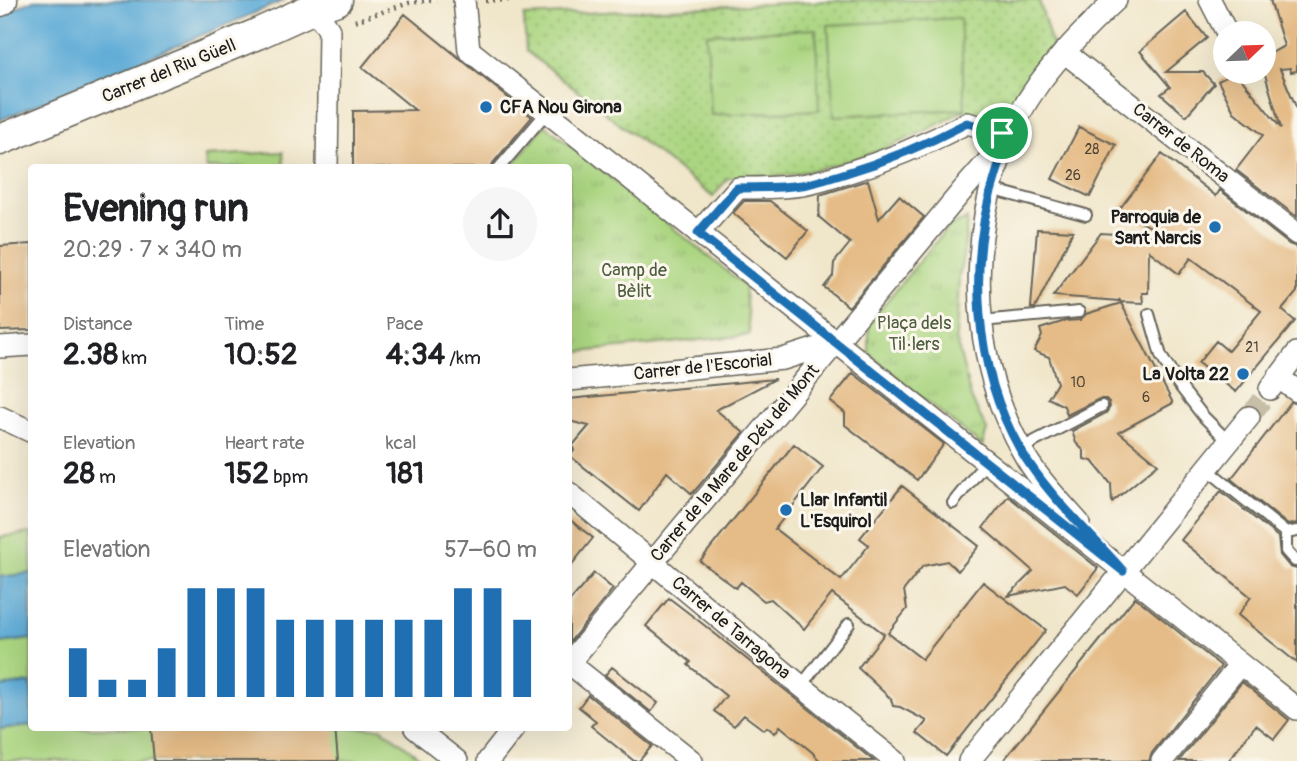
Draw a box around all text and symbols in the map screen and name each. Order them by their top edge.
north arrow [1213,21,1276,84]
map controls [1213,21,1276,84]
street label: Carrer del Riu Güell [99,34,239,108]
place label: CFA Nou Girona [500,96,622,119]
street label: Carrer de Roma [1128,98,1234,188]
marker: CFA Nou Girona [478,99,494,115]
pin [972,103,1032,163]
icon: arrive [983,114,1021,152]
house number: 28 [1085,141,1099,158]
house number: 26 [1065,167,1081,184]
text: Evening run [63,185,249,233]
button: share [463,187,537,261]
place label: Parroquia de Sant Narcis [1110,206,1202,250]
marker: Parroquia de Sant Narcis [1207,219,1223,235]
text: 20:29 · 7 × 340 m [63,235,242,264]
park label: Camp de Bèlit [601,259,667,303]
text: Distance [63,312,132,336]
text: Time [224,312,264,336]
text: Pace [386,312,423,336]
park label: Plaça dels Til·lers [877,312,951,356]
text: 2.38 [63,336,118,373]
text: 10:52 [224,336,298,373]
text: 4:34 [386,336,445,373]
house number: 21 [1245,339,1259,356]
text: km [118,346,147,370]
text: /km [445,346,481,370]
street label: Carrer de l'Escorial [633,348,773,386]
street label: Carrer de la Mare de Déu del Mont [646,359,825,567]
place label: La Volta 22 [1142,363,1229,386]
marker: La Volta 22 [1235,366,1251,382]
house number: 10 [1070,374,1086,391]
house number: 6 [1142,389,1150,406]
text: Elevation [63,431,135,455]
text: Heart rate [224,431,304,455]
text: kcal [386,431,417,455]
text: 28 [63,455,95,492]
text: 152 [224,455,269,492]
text: 181 [386,455,424,492]
text: m [95,465,116,489]
text: bpm [269,465,308,489]
place label: Llar Infantil L'Esquirol [800,489,888,533]
marker: Llar Infantil L'Esquirol [778,502,794,518]
text: Elevation [63,535,151,564]
text: 57–60 m [444,535,537,564]
street label: Carrer de Tarragona [667,571,795,685]

